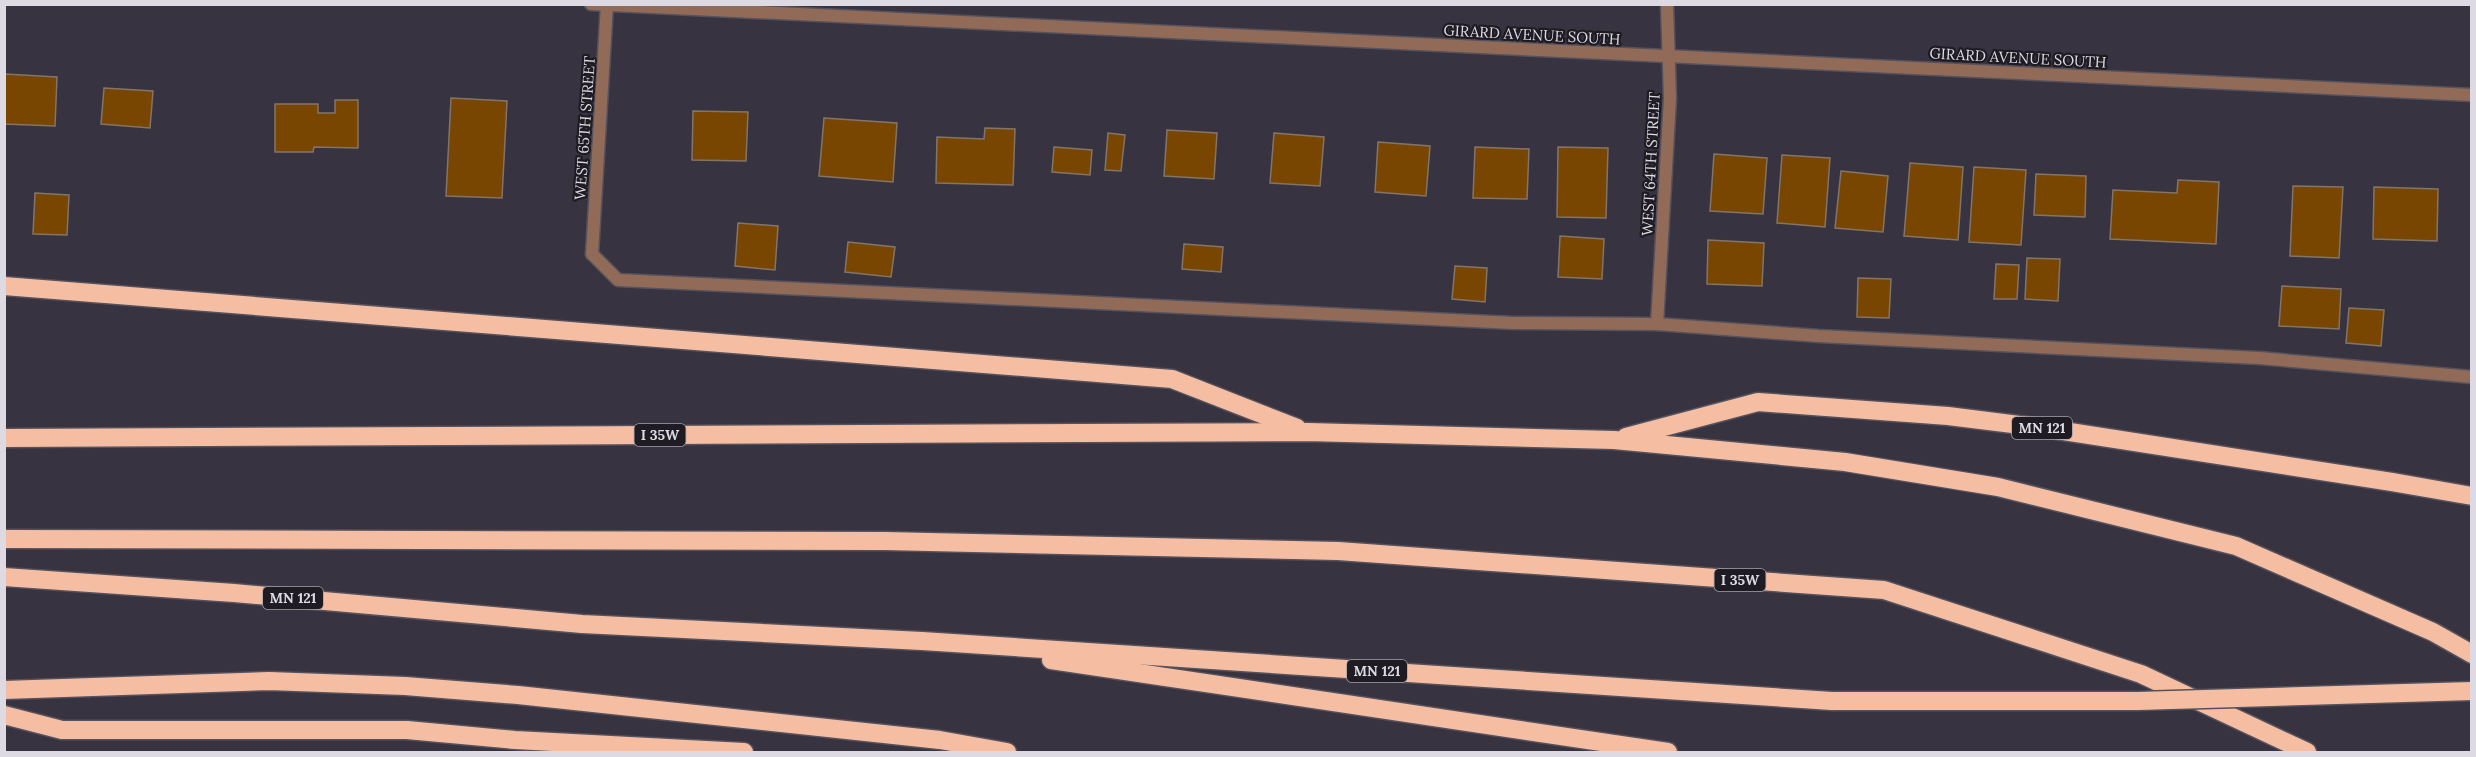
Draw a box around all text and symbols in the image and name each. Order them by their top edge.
street label: GIRARD AVENUE SOUTH [1443,20,1621,49]
street label: GIRARD AVENUE SOUTH [1929,43,2107,72]
street label: WEST 65TH STREET [570,55,599,201]
street label: WEST 64TH STREET [1637,91,1664,236]
road number: MN 121 [2012,417,2072,439]
road number: I 35W [634,424,686,446]
road number: I 35W [1714,569,1766,591]
road number: MN 121 [263,587,323,609]
road number: MN 121 [1347,660,1407,682]

